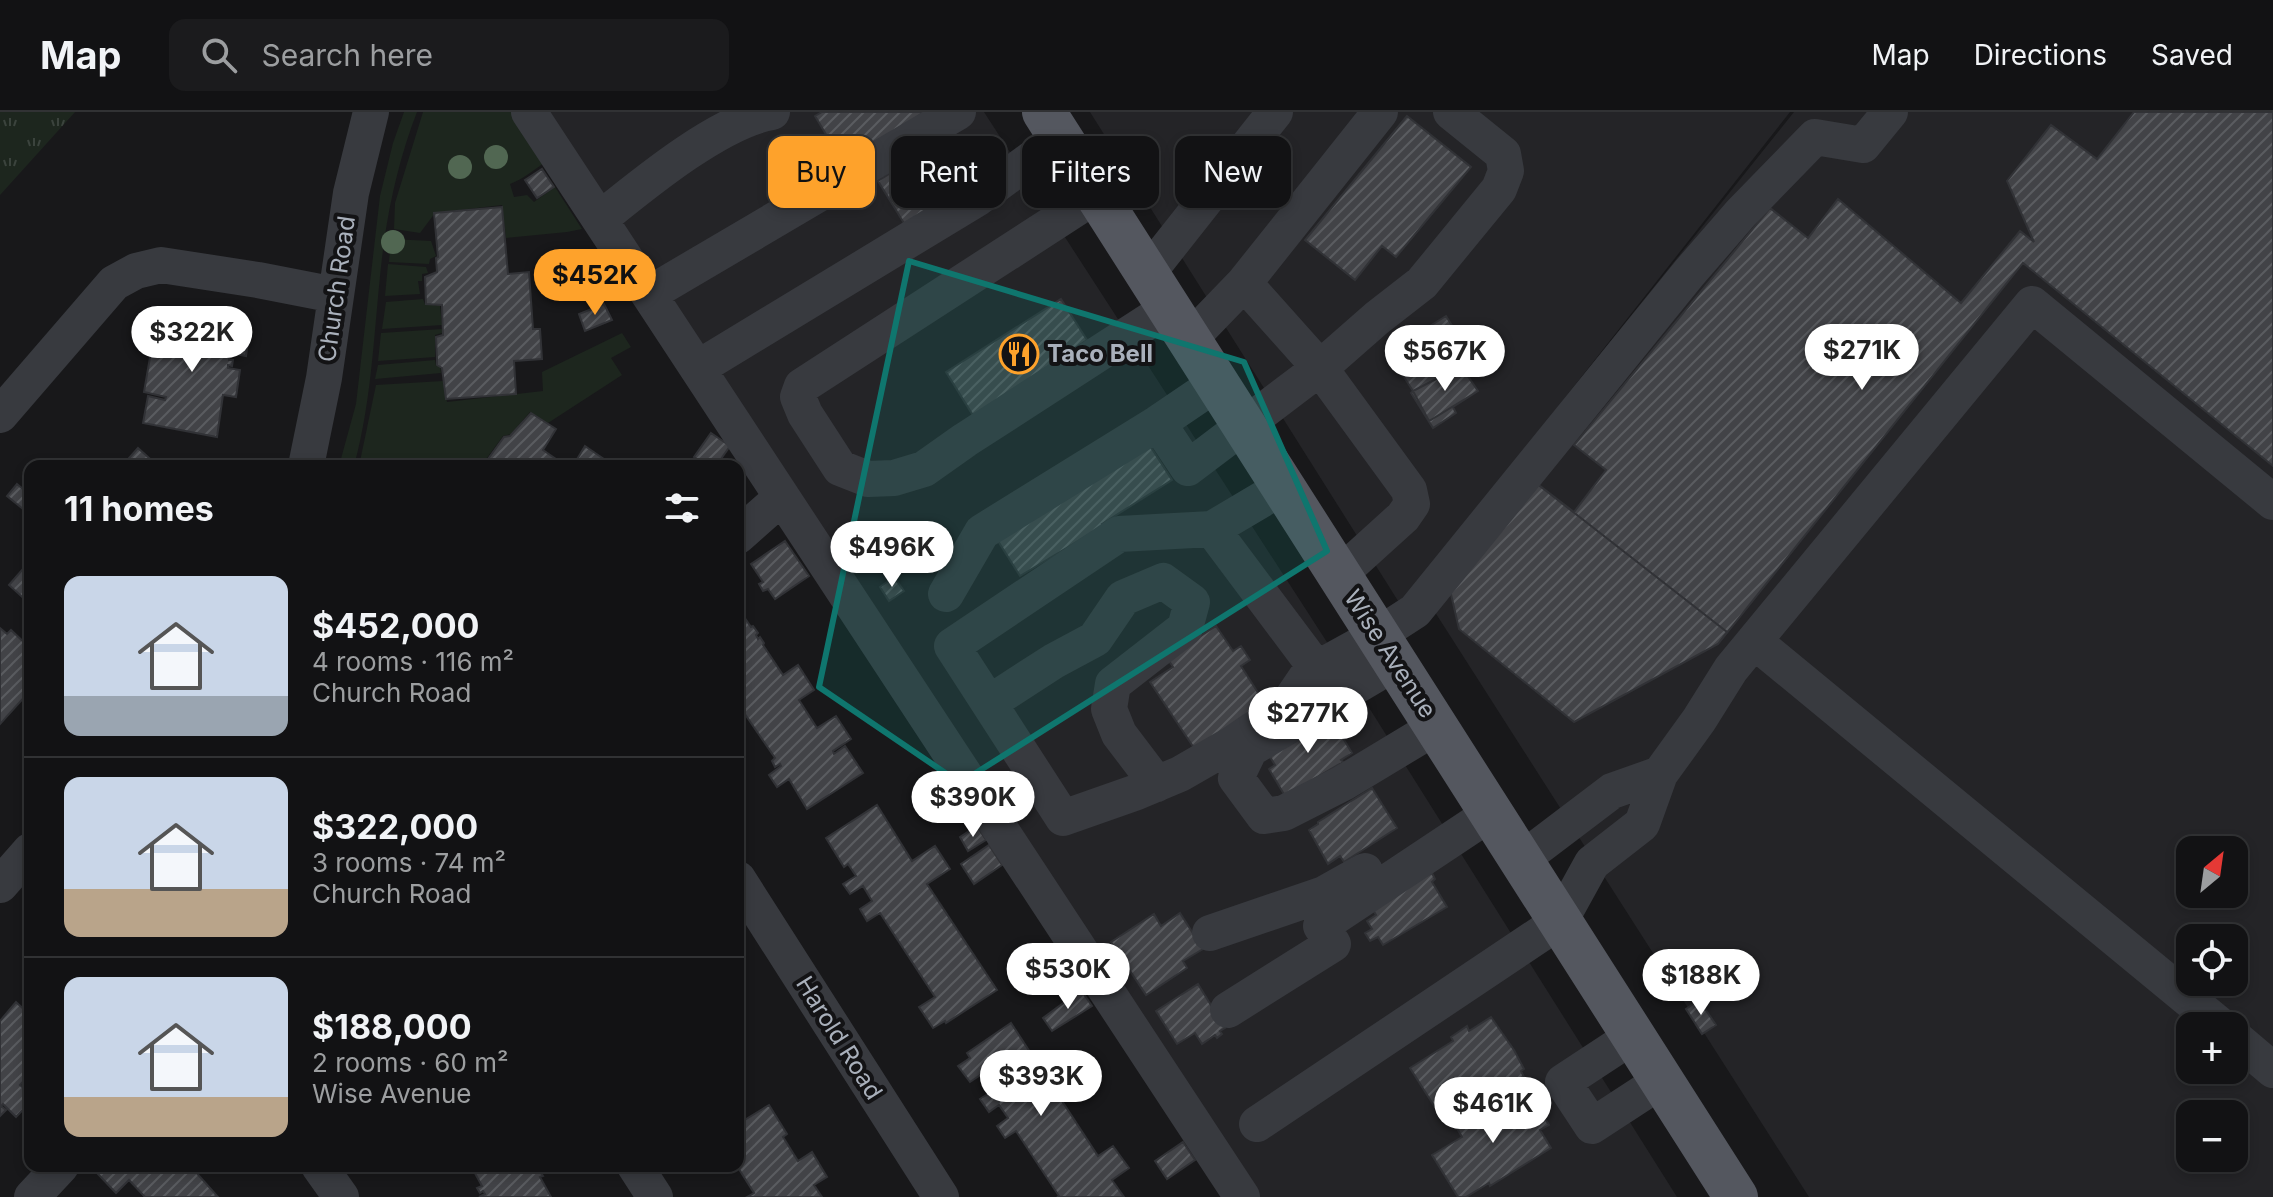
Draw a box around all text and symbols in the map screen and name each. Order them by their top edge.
search box [169,19,729,91]
text: Map [40,32,121,78]
icon: search [197,33,241,77]
text: Search here [261,37,433,73]
text: Map [1871,38,1930,72]
text: Directions [1974,38,2107,72]
text: Saved [2151,38,2233,72]
chip: Buy [768,136,875,208]
chip: Rent [891,136,1006,208]
chip: Filters [1022,136,1159,208]
chip: New [1175,136,1291,208]
street label: Church Road [312,214,361,364]
pin: $452K [539,249,651,317]
text: $452K [552,259,638,290]
pin: $322K [136,306,248,374]
text: $322K [149,316,235,347]
pin: $271K [1806,324,1918,392]
pin: $567K [1389,325,1501,393]
restaurant icon: Taco Bell [998,333,1040,375]
text: $271K [1823,334,1901,365]
text: $567K [1403,335,1487,366]
place label: Taco Bell [1047,339,1153,368]
icon: filters [660,486,704,530]
text: 11 homes [64,488,214,529]
pin: $496K [836,521,948,589]
text: $496K [848,531,936,562]
street label: Wise Avenue [1338,584,1443,723]
text: $452,000 [312,605,480,646]
icon: home [128,608,224,704]
text: 4 rooms · 116 m² [312,646,514,677]
text: Church Road [312,677,471,708]
pin: $277K [1252,687,1364,755]
text: $277K [1267,697,1349,728]
pin: $390K [917,771,1029,839]
text: $390K [930,781,1016,812]
text: $322,000 [312,806,478,847]
icon: home [128,809,224,905]
north arrow [2176,836,2248,908]
map controls [2176,836,2248,1172]
text: 3 rooms · 74 m² [312,847,506,878]
text: Church Road [312,878,471,909]
button: locate [2176,924,2248,996]
pin: $530K [1012,943,1124,1011]
pin: $188K [1645,949,1757,1017]
text: $530K [1025,953,1111,984]
text: $188K [1661,959,1741,990]
street label: Harold Road [790,971,889,1105]
text: $188,000 [312,1006,472,1047]
icon: home [128,1009,224,1105]
button: + [2176,1012,2248,1084]
text: 2 rooms · 60 m² [312,1047,508,1078]
pin: $393K [985,1050,1097,1118]
text: $393K [998,1060,1084,1091]
pin: $461K [1437,1077,1549,1145]
text: Wise Avenue [312,1078,471,1109]
text: $461K [1452,1087,1534,1118]
button: − [2176,1100,2248,1172]

